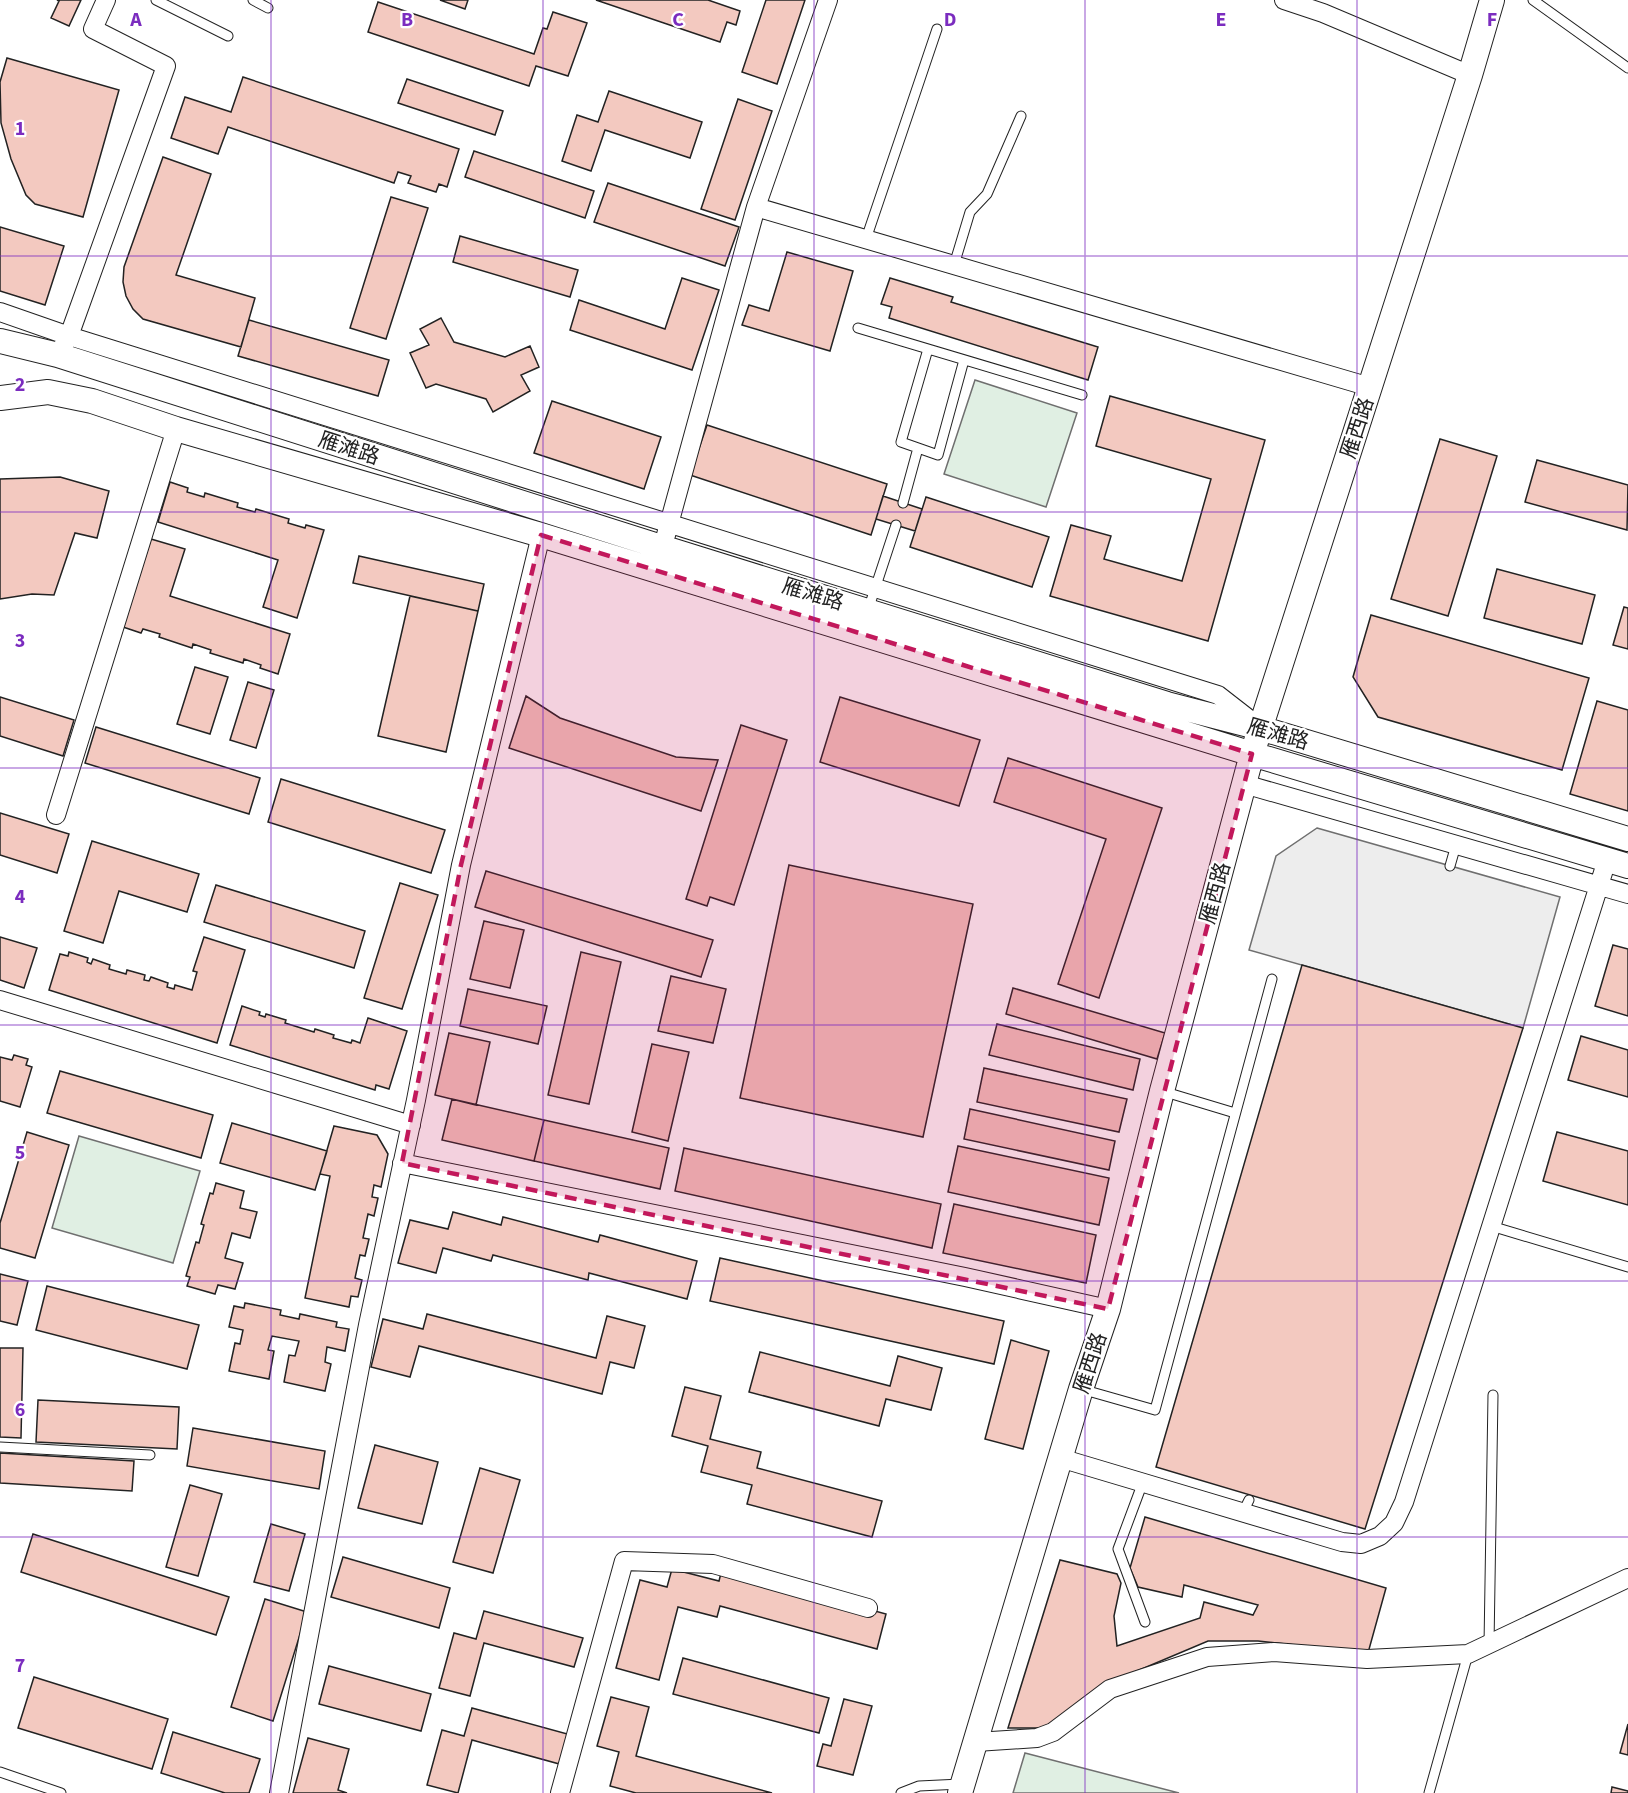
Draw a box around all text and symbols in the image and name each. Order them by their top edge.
text: A [129,6,142,34]
text: B [401,6,413,34]
text: C [672,6,684,34]
text: D [944,6,956,34]
text: E [1216,6,1226,34]
text: F [1487,6,1497,34]
text: 1 [15,115,25,143]
text: 2 [15,371,25,399]
street label: 雁西路 [1333,393,1381,463]
street label: 雁滩路 [314,424,384,472]
street label: 雁滩路 [778,570,848,618]
text: 3 [15,627,25,655]
street label: 雁滩路 [1244,711,1312,757]
street label: 雁西路 [1192,859,1238,927]
text: 4 [15,883,26,911]
text: 5 [15,1139,25,1167]
street label: 雁西路 [1066,1328,1114,1398]
text: 6 [15,1396,25,1424]
text: 7 [15,1652,25,1680]

